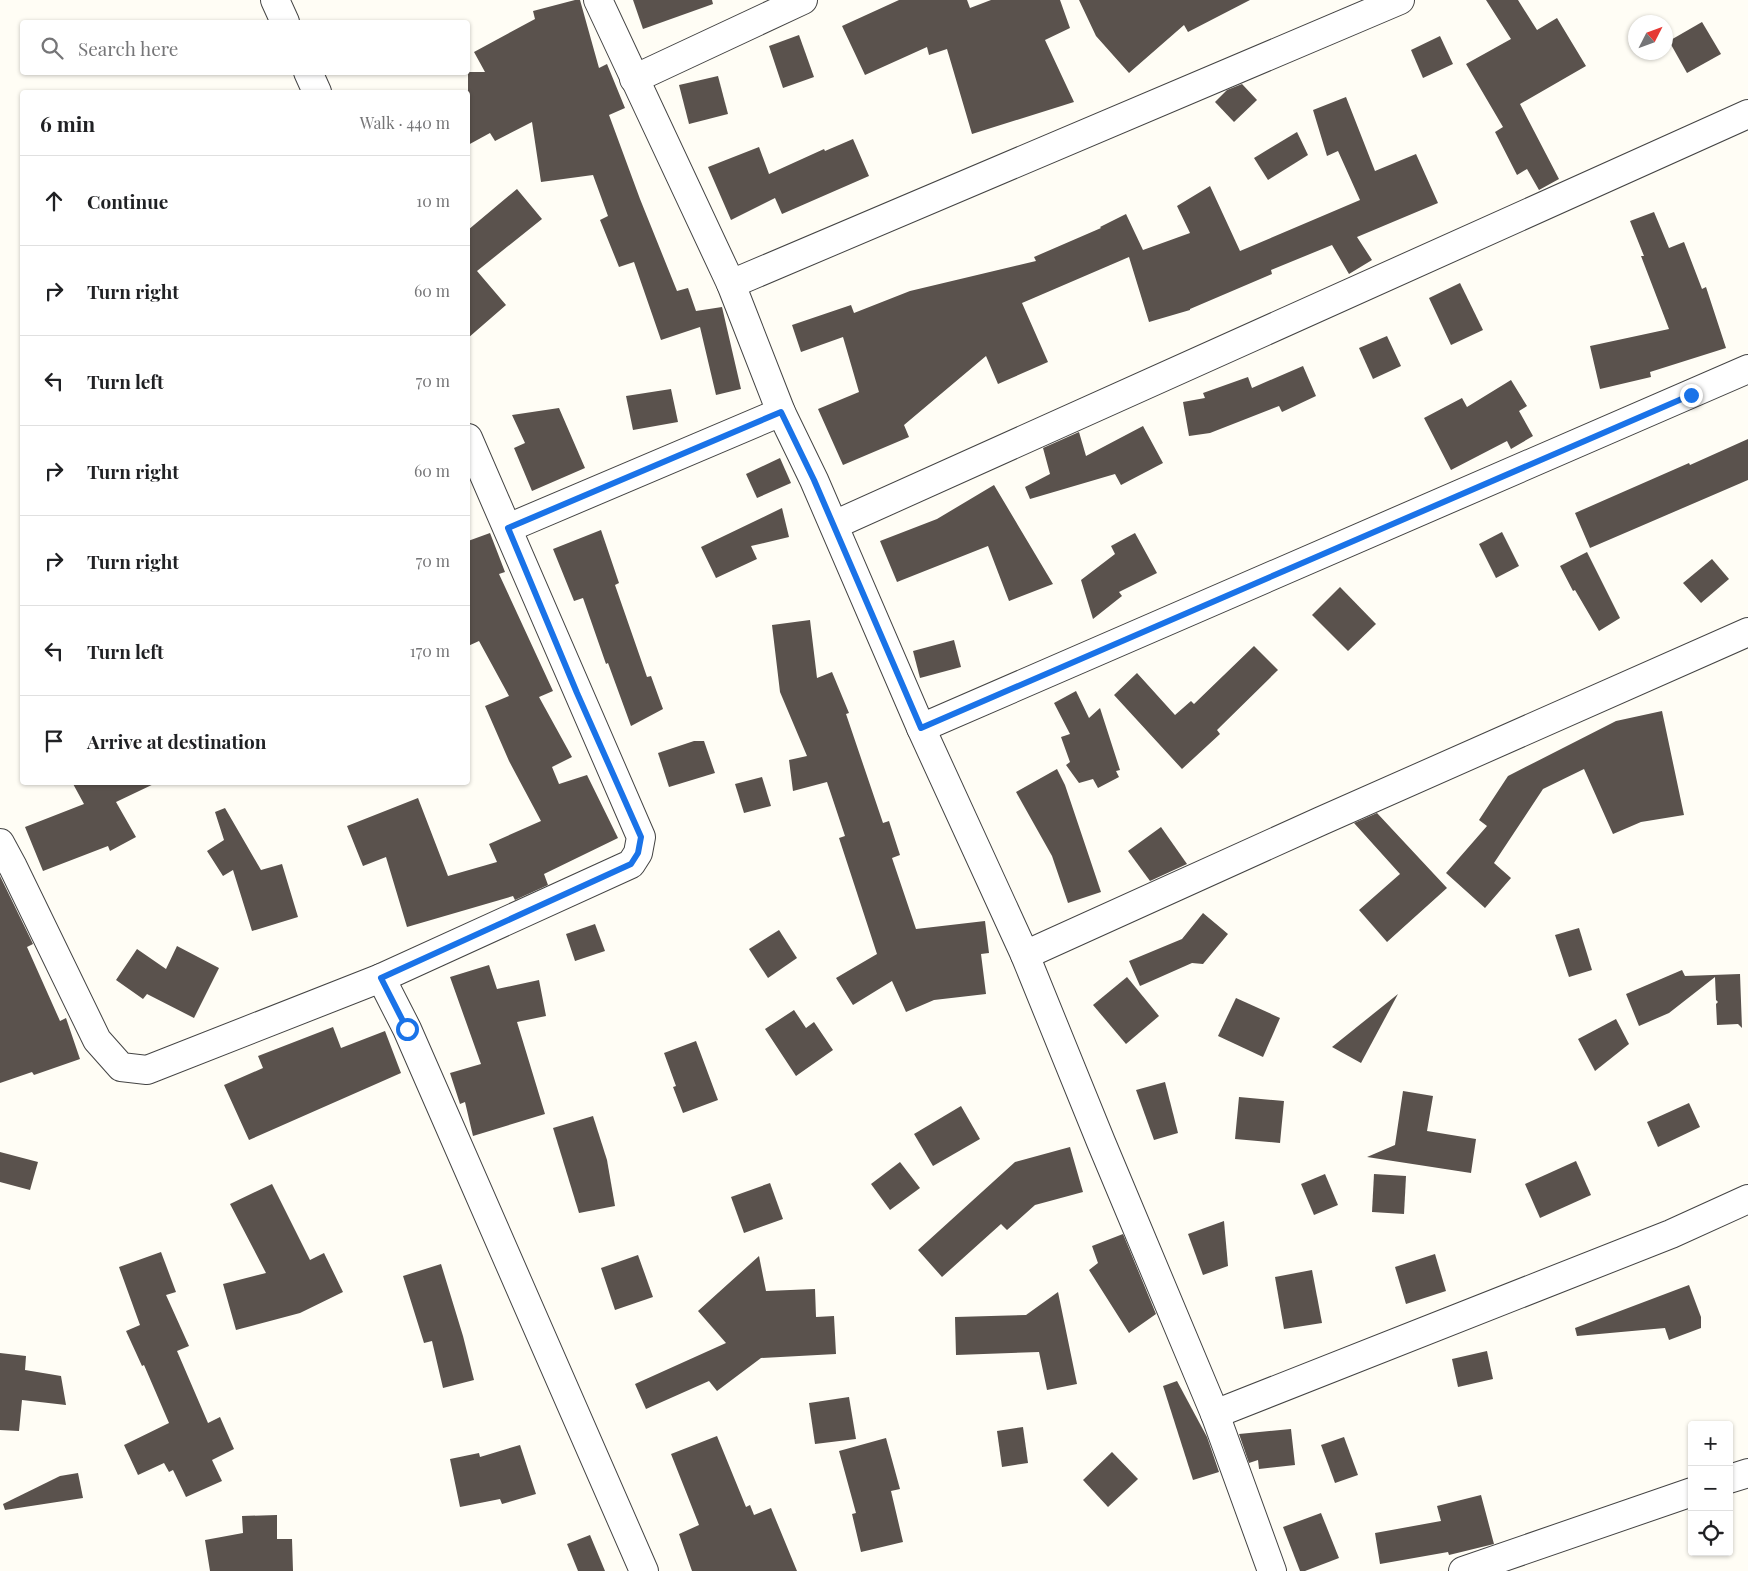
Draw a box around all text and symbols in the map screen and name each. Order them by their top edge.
north arrow [1628,15,1673,60]
search box [20,20,470,75]
icon: search [38,34,66,62]
text: Search here [78,35,178,61]
text: 6 min [40,109,95,137]
text: Walk · 440 m [360,112,450,133]
icon: ahead [40,187,68,215]
text: Continue [87,188,168,214]
text: 10 m [416,190,450,211]
icon: right [40,277,68,305]
text: Turn right [87,278,179,304]
text: 60 m [414,280,450,301]
icon: left [40,367,68,395]
text: Turn left [87,368,164,394]
text: 70 m [416,370,450,391]
route end [1680,384,1703,407]
icon: right [40,457,68,485]
text: Turn right [87,458,179,484]
text: 60 m [414,460,450,481]
icon: right [40,547,68,575]
text: Turn right [87,548,179,574]
text: 70 m [416,550,450,571]
icon: left [40,637,68,665]
text: Turn left [87,638,164,664]
text: 170 m [410,640,450,661]
icon: arrive [40,727,68,755]
text: Arrive at destination [87,728,267,754]
route start [396,1018,419,1041]
map controls [1688,1421,1733,1556]
button: + [1688,1421,1733,1466]
button: − [1688,1466,1733,1511]
button: locate [1688,1511,1733,1556]

